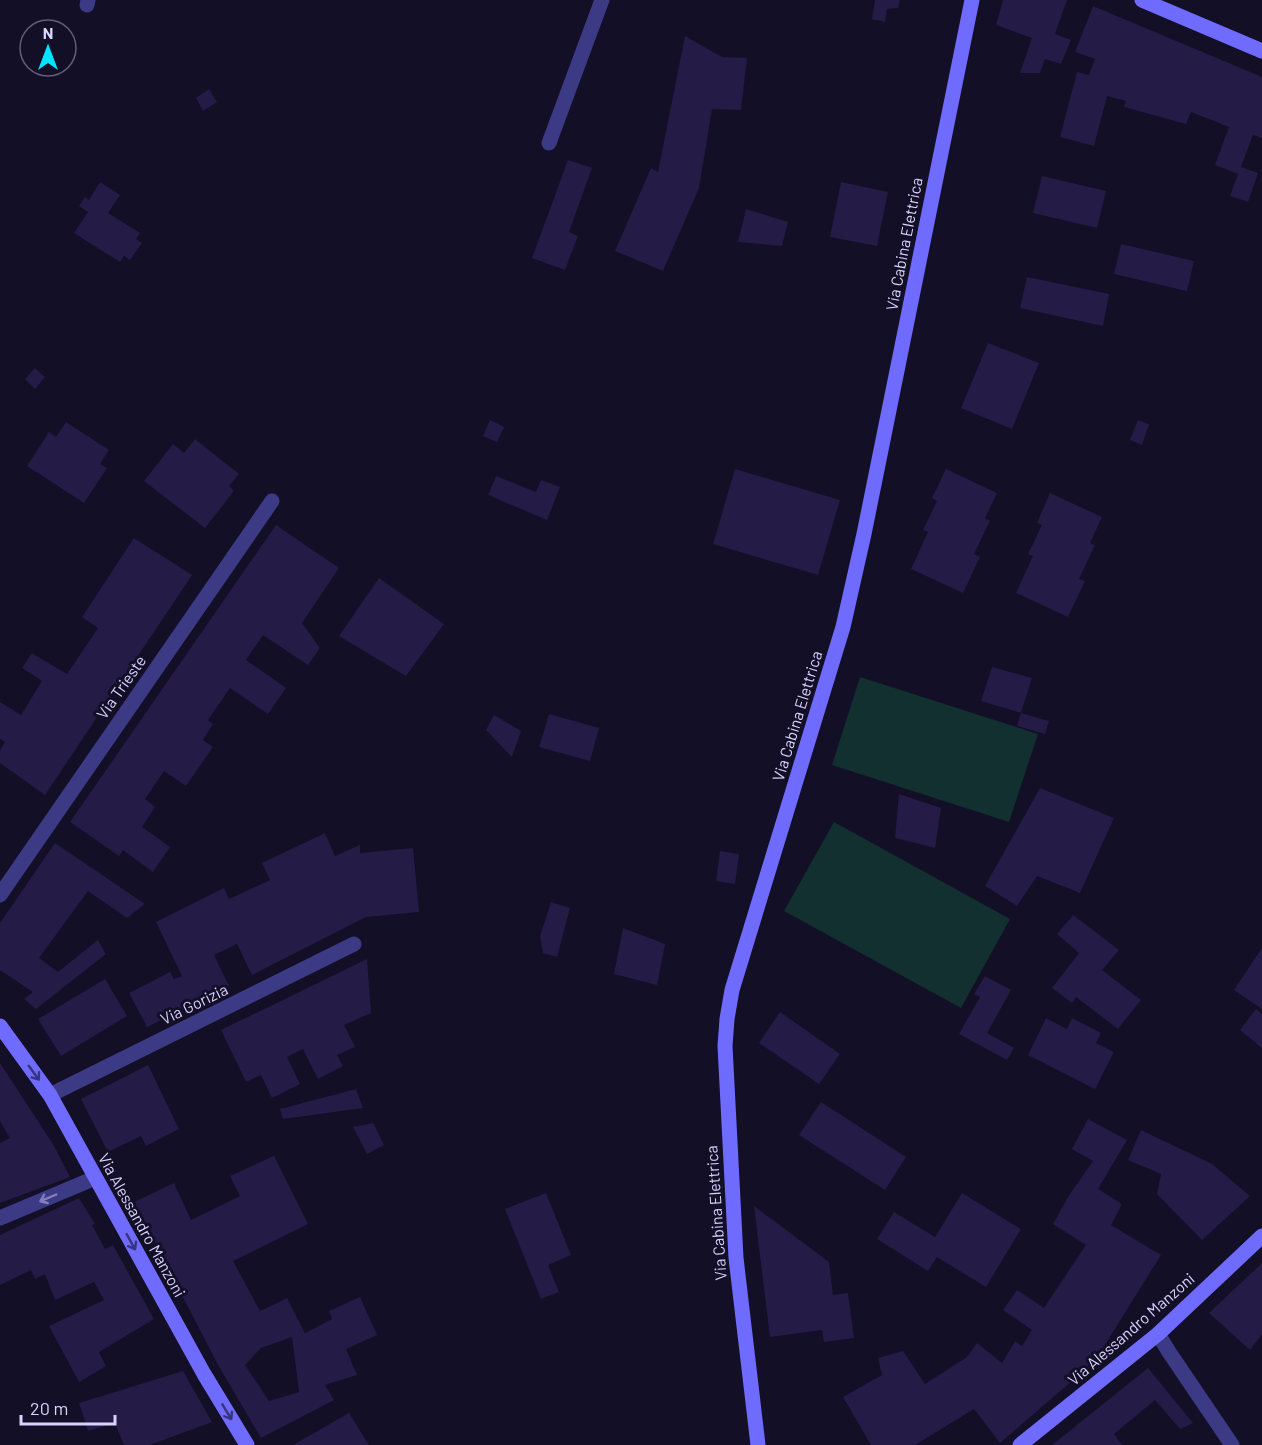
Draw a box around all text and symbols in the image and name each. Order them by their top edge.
north arrow [18,18,78,78]
text: N [43,23,53,42]
street label: Via Cabina Elettrica [881,176,926,312]
street label: Via Cabina Elettrica [768,648,825,783]
street label: Via Trieste [92,651,149,722]
street label: Via Gorizia [157,979,231,1028]
one-way arrow [28,1064,40,1081]
street label: Via Cabina Elettrica [701,1145,730,1281]
street label: Via Alessandro Manzoni [95,1149,190,1300]
one-way arrow [39,1193,57,1204]
one-way arrow [125,1233,137,1250]
street label: Via Alessandro Manzoni [1063,1268,1198,1389]
scale bar [21,1388,116,1426]
text: 20 m [30,1397,68,1419]
one-way arrow [221,1403,233,1420]

